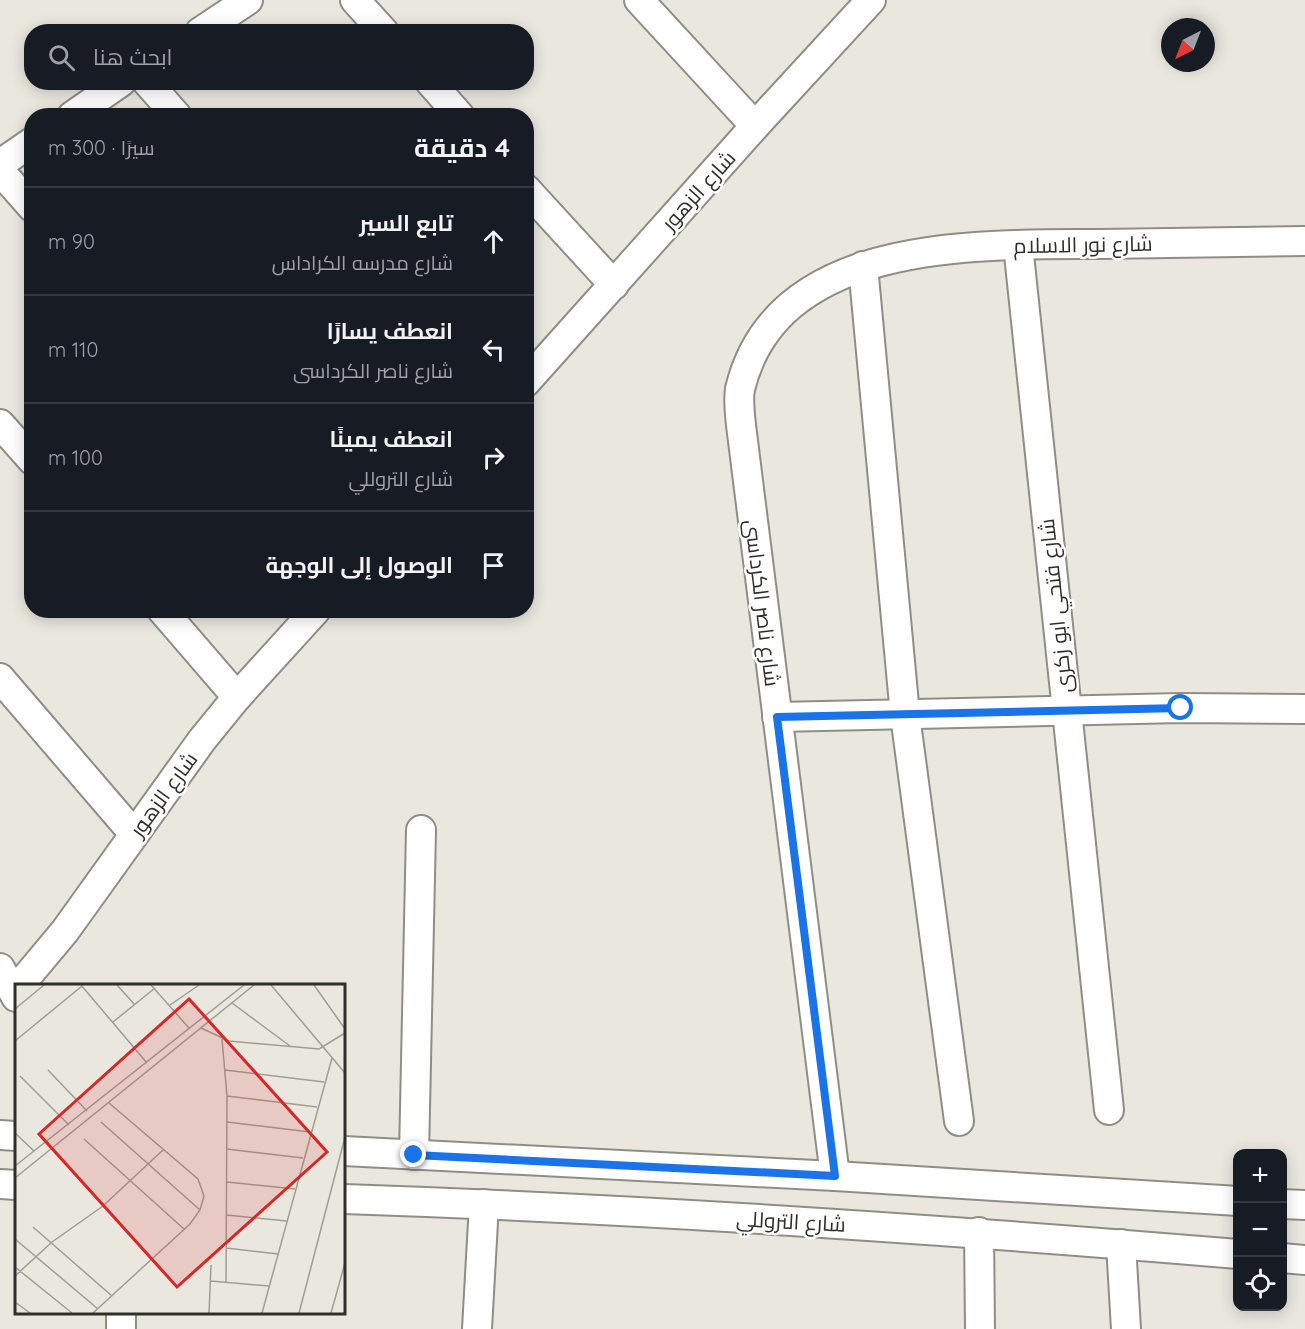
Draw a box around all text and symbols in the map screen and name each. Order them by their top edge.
north arrow [1161,18,1215,72]
search box [24,24,534,90]
icon: search [45,41,78,74]
text: ابحث هنا [93,43,173,71]
text: 4 دقيقة [414,131,510,164]
text: سيرًا · 300 m [48,135,155,160]
street label: شارع الزهور [655,145,742,237]
text: تابع السير [359,209,453,237]
icon: ahead [477,225,510,258]
text: 90 m [48,229,95,254]
street label: شارع نور الاسلام [1013,230,1153,260]
text: شارع مدرسه الكراداس [272,250,453,275]
text: انعطف يسارًا [327,317,453,345]
icon: left [477,333,510,366]
text: 110 m [48,337,98,362]
text: شارع ناصر الكرداسى [293,358,453,383]
text: انعطف يمينًا [330,425,453,453]
icon: right [477,441,510,474]
text: 100 m [48,445,103,470]
text: شارع التروللي [349,466,453,491]
street label: شارع فتحي ابو زكرى [1033,517,1081,694]
street label: شارع ناصر الكرداسى [738,518,786,688]
icon: arrive [477,549,510,582]
text: الوصول إلى الوجهة [265,551,453,579]
route start [1167,694,1193,720]
street label: شارع الزهور [123,747,204,843]
inset map [15,984,345,1314]
route end [400,1141,426,1167]
map controls [1233,1149,1287,1311]
button: + [1233,1149,1287,1203]
button: − [1233,1203,1287,1257]
street label: شارع التروللي [735,1205,846,1241]
button: locate [1233,1257,1287,1311]

